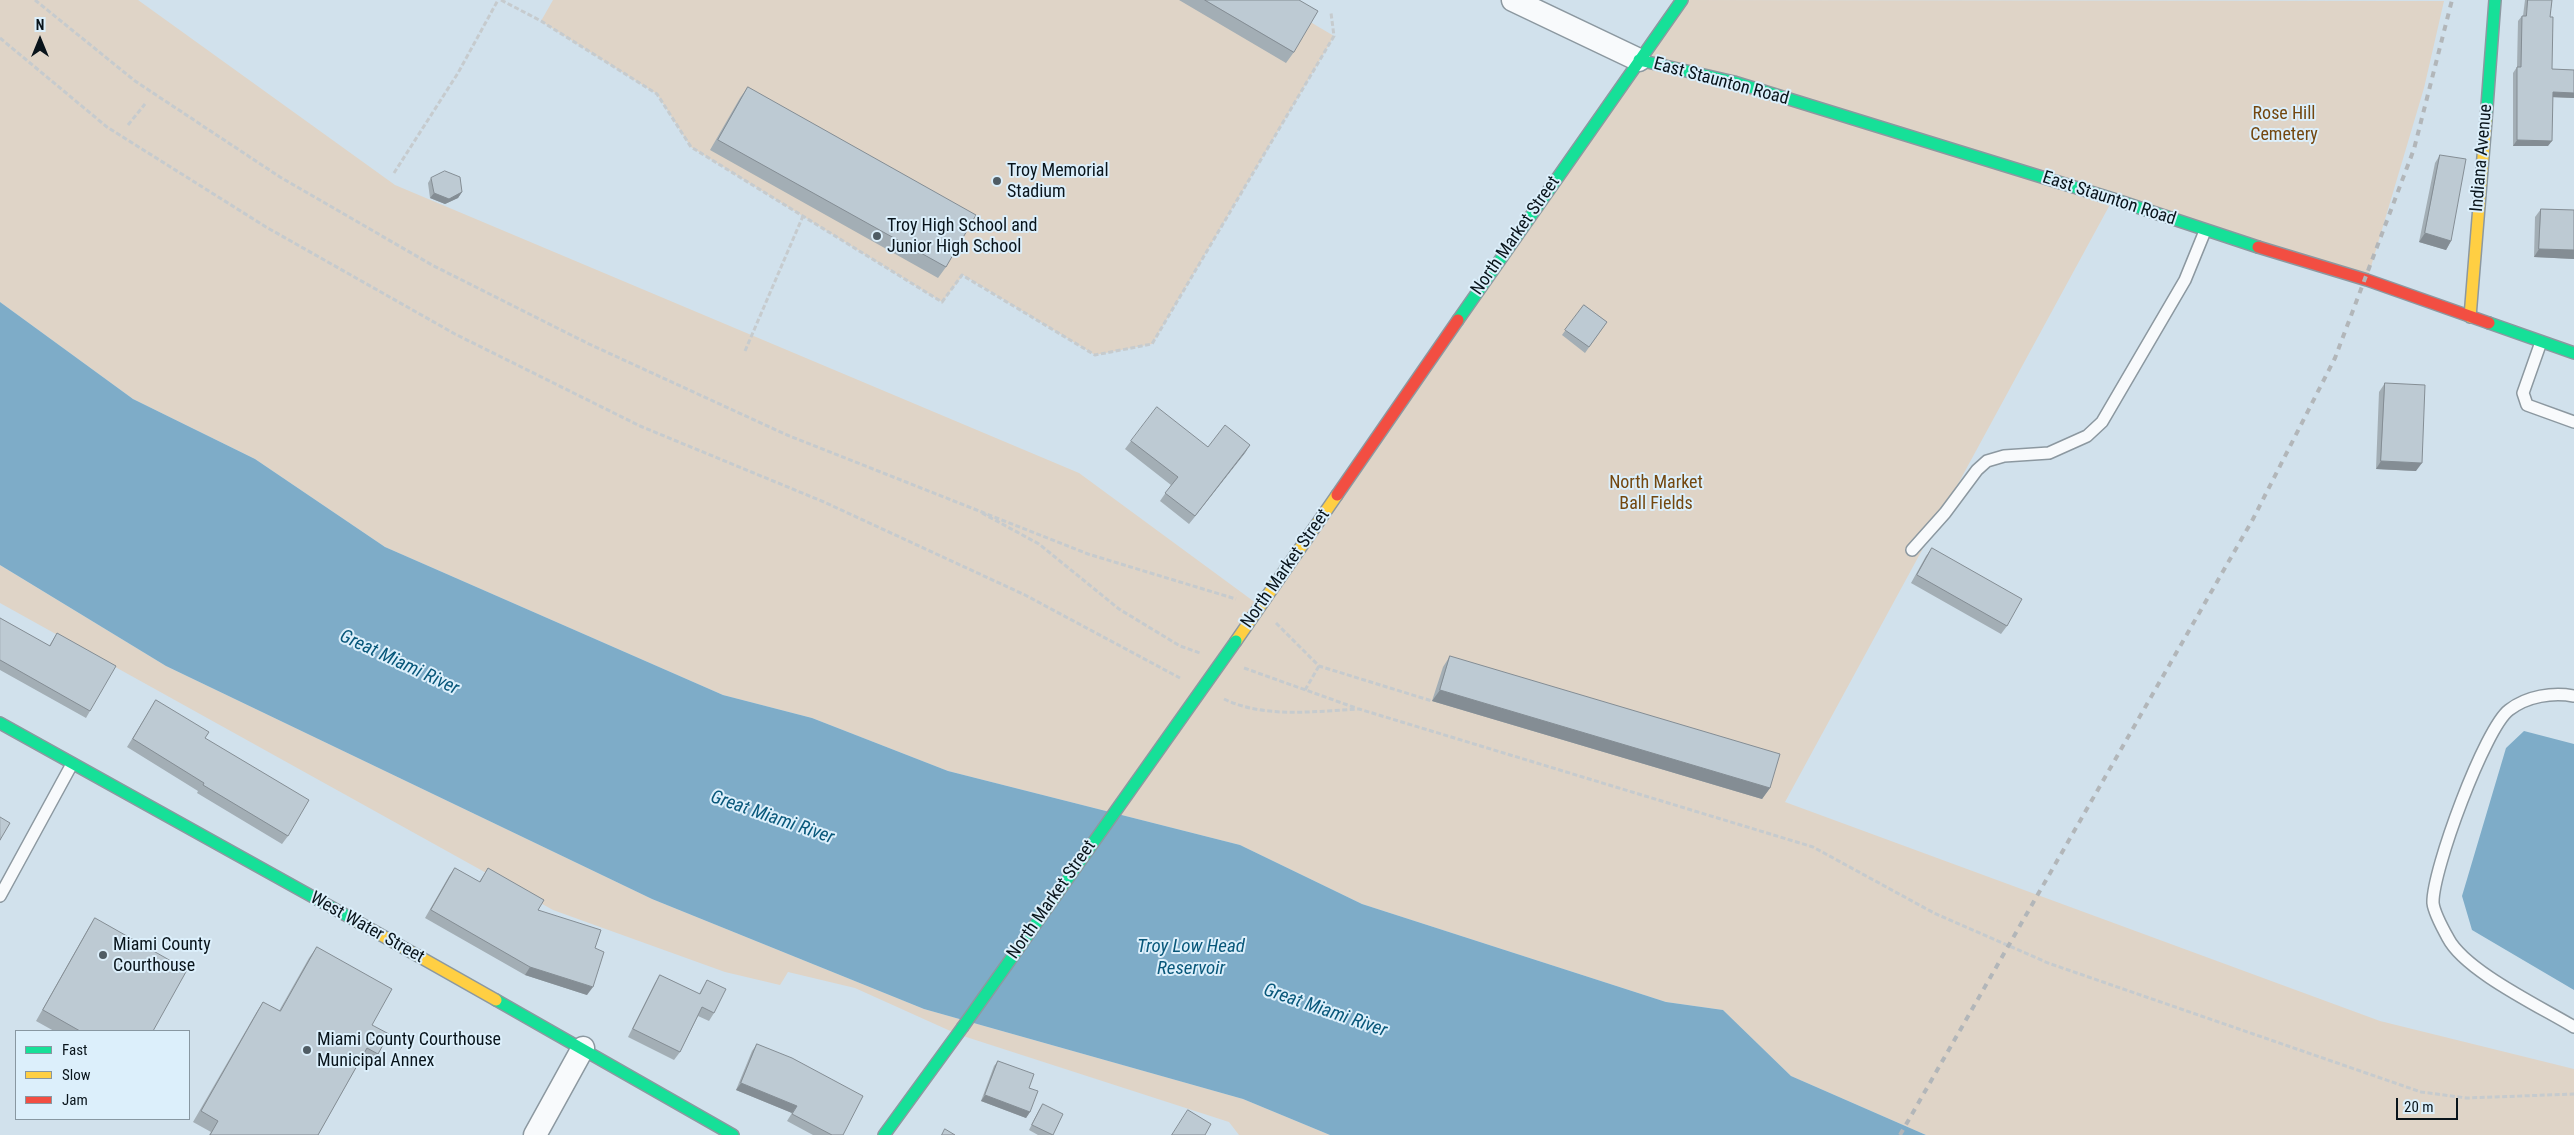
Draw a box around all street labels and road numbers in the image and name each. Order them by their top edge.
street label: East Staunton Road [1651,54,1791,110]
street label: Indiana Avenue [2467,103,2497,213]
street label: East Staunton Road [2040,167,2178,231]
street label: North Market Street [1467,172,1565,300]
street label: North Market Street [1237,505,1335,633]
street label: North Market Street [1003,836,1101,964]
street label: West Water Street [306,888,428,968]

